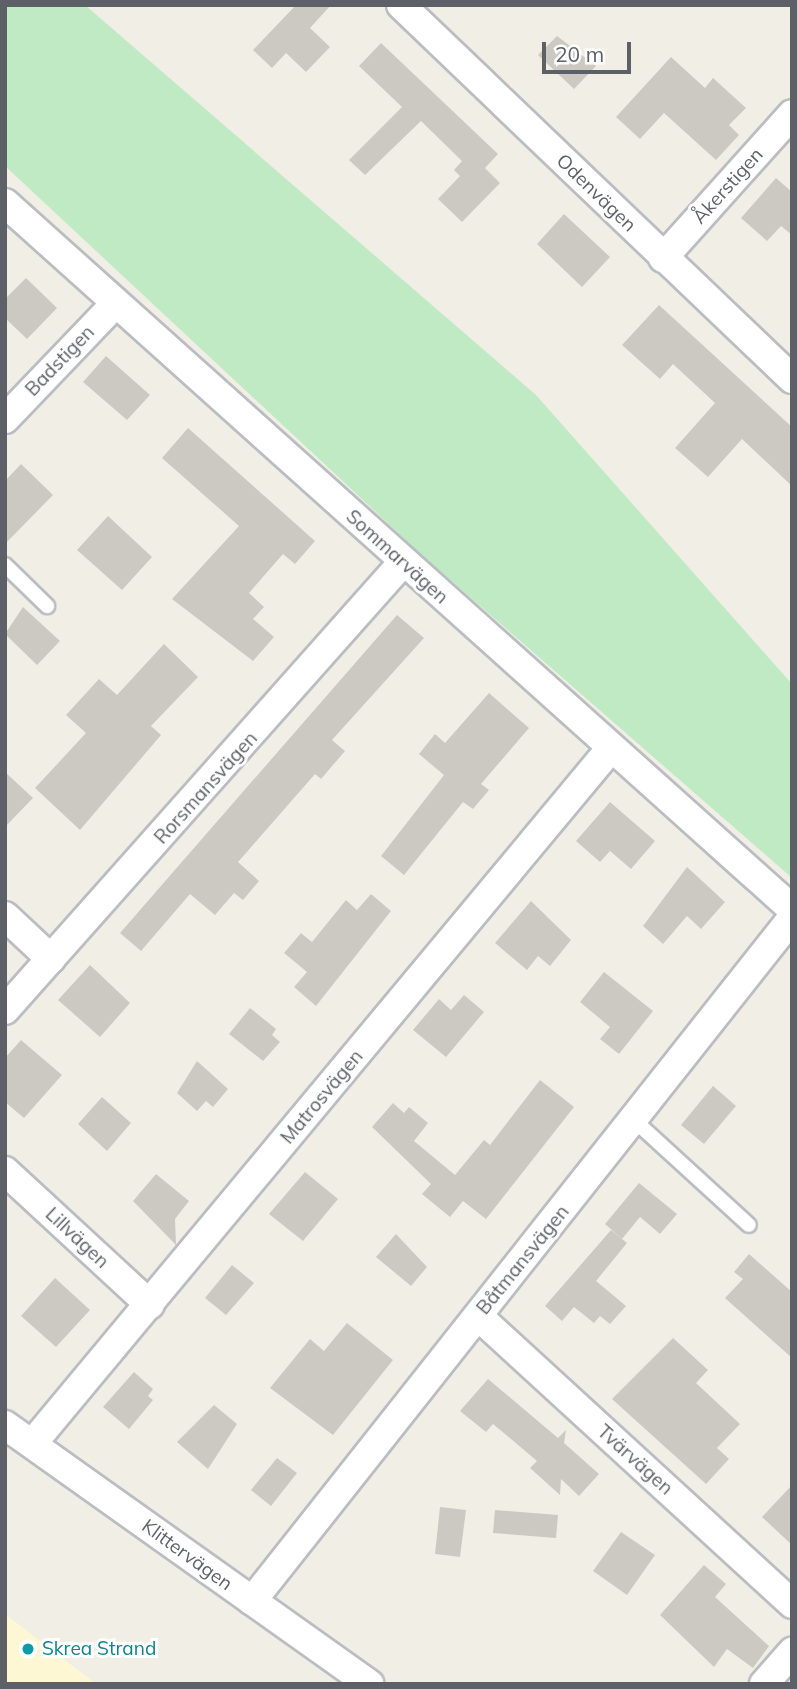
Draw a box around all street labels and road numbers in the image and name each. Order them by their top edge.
street label: Åkerstigen [688,143,768,229]
street label: Odenvägen [551,149,641,237]
street label: Badstigen [21,321,99,401]
street label: Sommarvägen [341,505,453,609]
street label: Rorsmansvägen [150,727,262,849]
street label: Matrosvägen [276,1045,368,1149]
street label: Båtmansvägen [472,1201,574,1319]
street label: Lillvägen [41,1203,113,1273]
street label: Tvärvägen [593,1420,677,1500]
street label: Klittervägen [137,1515,237,1595]

